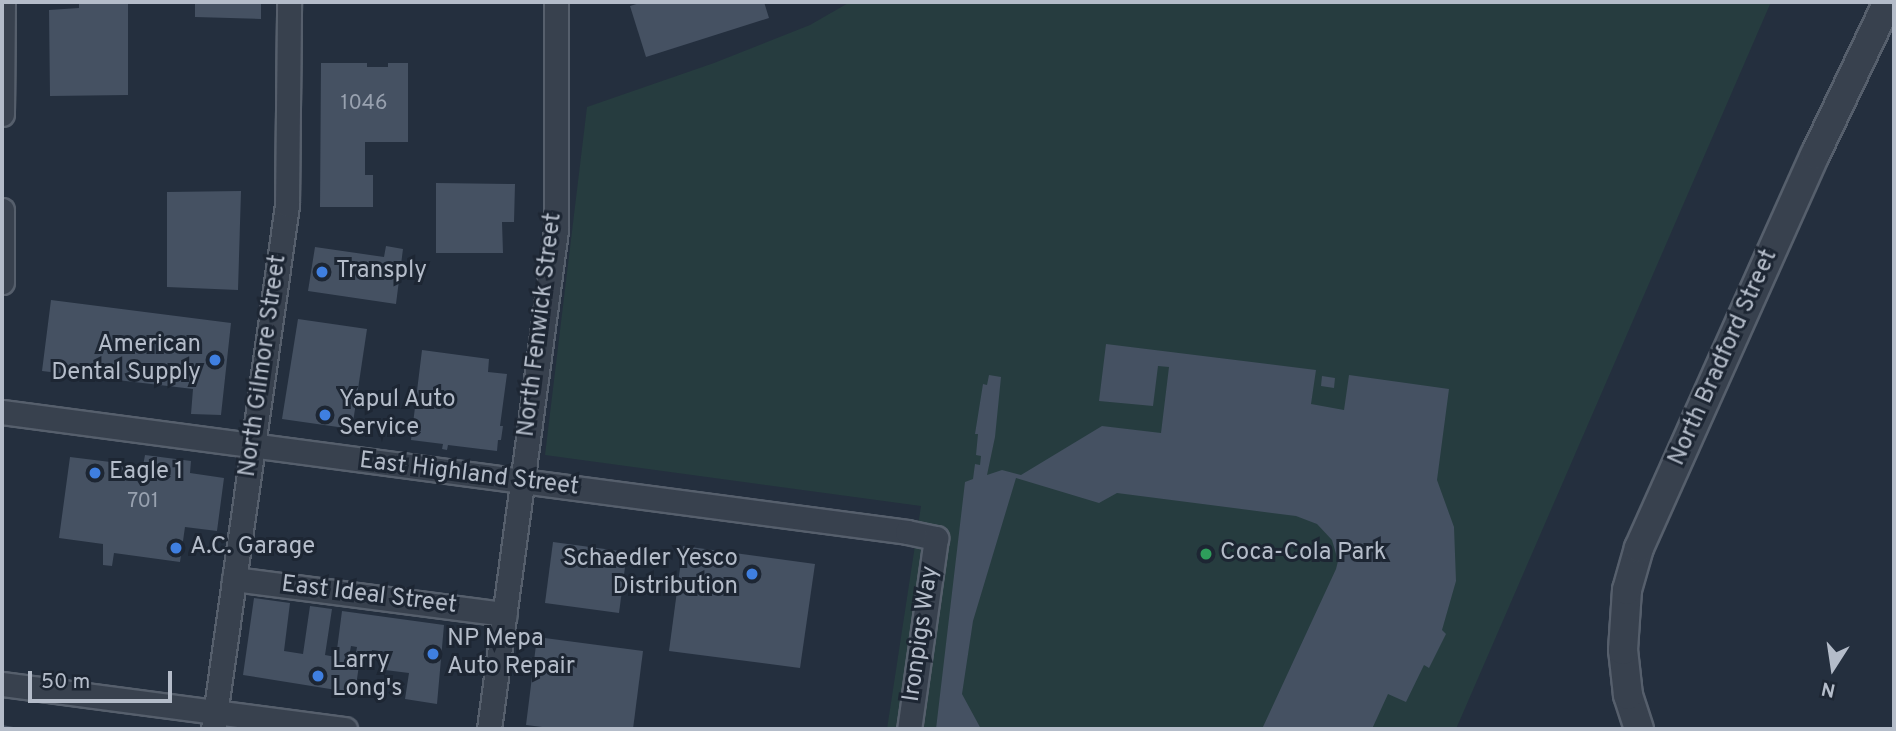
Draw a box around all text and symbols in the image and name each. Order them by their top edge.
house number: 1046 [341,91,387,117]
street label: North Fenwick Street [513,211,569,439]
street label: North Bradford Street [1663,246,1785,470]
street label: North Gilmore Street [234,253,294,479]
place label: Transply [336,258,427,286]
marker: Transply [314,264,330,280]
place label: American Dental Supply [51,332,201,388]
marker: American Dental Supply [207,352,223,368]
place label: Yapul Auto Service [339,387,457,443]
marker: Yapul Auto Service [317,407,333,423]
street label: East Highland Street [358,447,580,503]
place label: Eagle 1 [109,459,184,487]
marker: Eagle 1 [87,465,103,481]
house number: 701 [127,489,159,515]
place label: A.C. Garage [190,534,315,562]
marker: A.C. Garage [168,540,184,556]
place label: Coca-Cola Park [1220,540,1387,568]
place label: Schaedler Yesco Distribution [562,546,738,602]
marker: Coca-Cola Park [1198,546,1214,562]
street label: Ironpigs Way [898,564,946,704]
marker: Schaedler Yesco Distribution [744,566,760,582]
street label: East Ideal Street [280,571,458,621]
place label: NP Mepa Auto Repair [447,626,575,682]
north arrow [1798,633,1868,703]
marker: NP Mepa Auto Repair [425,646,441,662]
place label: Larry Long's [332,648,402,704]
scale bar [32,658,175,702]
marker: Larry Long's [310,668,326,684]
text: 50 m [41,669,90,696]
text: N [1819,675,1838,702]

